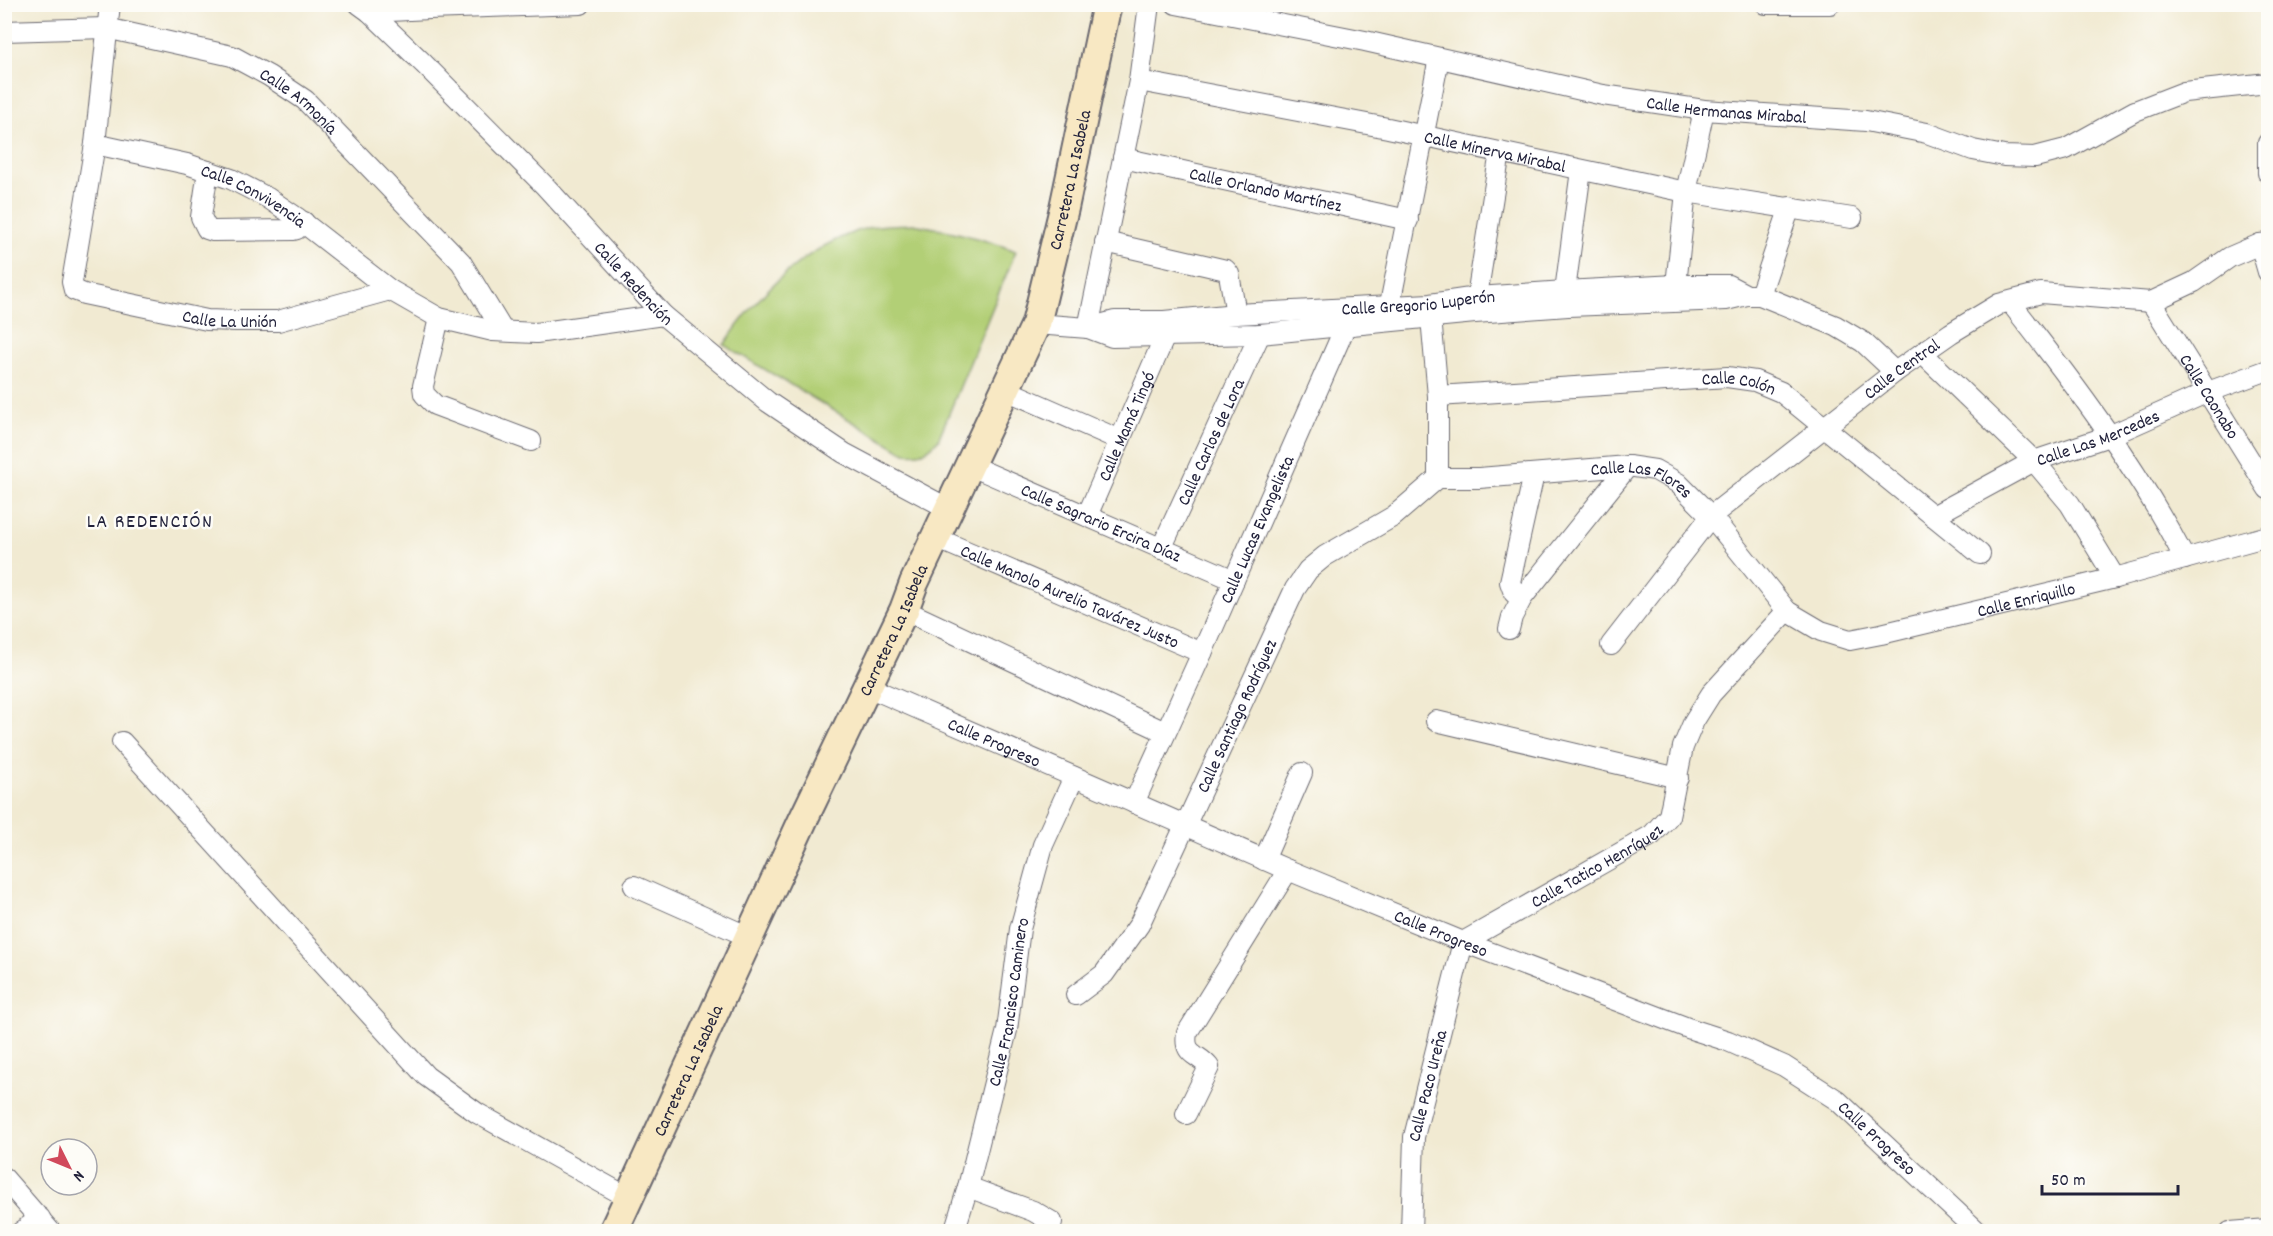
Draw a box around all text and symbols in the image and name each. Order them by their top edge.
street label: Calle Armonía [254,63,342,142]
street label: Calle Hermanas Mirabal [1644,92,1808,132]
street label: Carretera La Isabela [1044,107,1099,253]
street label: Calle Minerva Mirabal [1421,126,1569,181]
street label: Calle Convivencia [197,160,311,236]
street label: Calle Orlando Martínez [1187,163,1344,220]
street label: Calle Redención [587,237,677,333]
street label: Calle Gregorio Luperón [1341,286,1496,324]
street label: Calle La Unión [180,305,277,336]
street label: Calle Central [1859,334,1947,407]
street label: Calle Caonabo [2172,350,2244,445]
street label: Calle Colón [1701,367,1779,403]
street label: Calle Mamá Tingó [1093,368,1163,486]
street label: Calle Carlos de Lora [1173,375,1253,510]
street label: Calle Las Mercedes [2034,405,2164,474]
street label: Calle Lucas Evangelista [1215,452,1302,608]
street label: Calle Las Flores [1590,456,1697,506]
street label: Calle Sagrario Ercira Díaz [1016,479,1184,570]
district label: LA REDENCIÓN [87,509,213,537]
street label: Calle Manolo Aurelio Tavárez Justo [956,540,1182,657]
street label: Carretera La Isabela [854,560,936,701]
street label: Calle Enriquillo [1975,578,2078,626]
street label: Calle Santiago Rodríguez [1192,636,1285,798]
street label: Calle Progreso [943,713,1044,775]
street label: Calle Tatico Henríquez [1527,820,1671,916]
street label: Calle Progreso [1390,905,1491,965]
street label: Calle Francisco Caminero [983,915,1038,1089]
street label: Carretera La Isabela [649,1001,731,1141]
street label: Calle Paco Ureña [1403,1027,1455,1145]
street label: Calle Progreso [1831,1097,1920,1182]
north arrow [39,1137,99,1197]
scale bar [2042,1158,2178,1196]
text: N [67,1165,89,1186]
text: 50 m [2051,1169,2086,1194]

